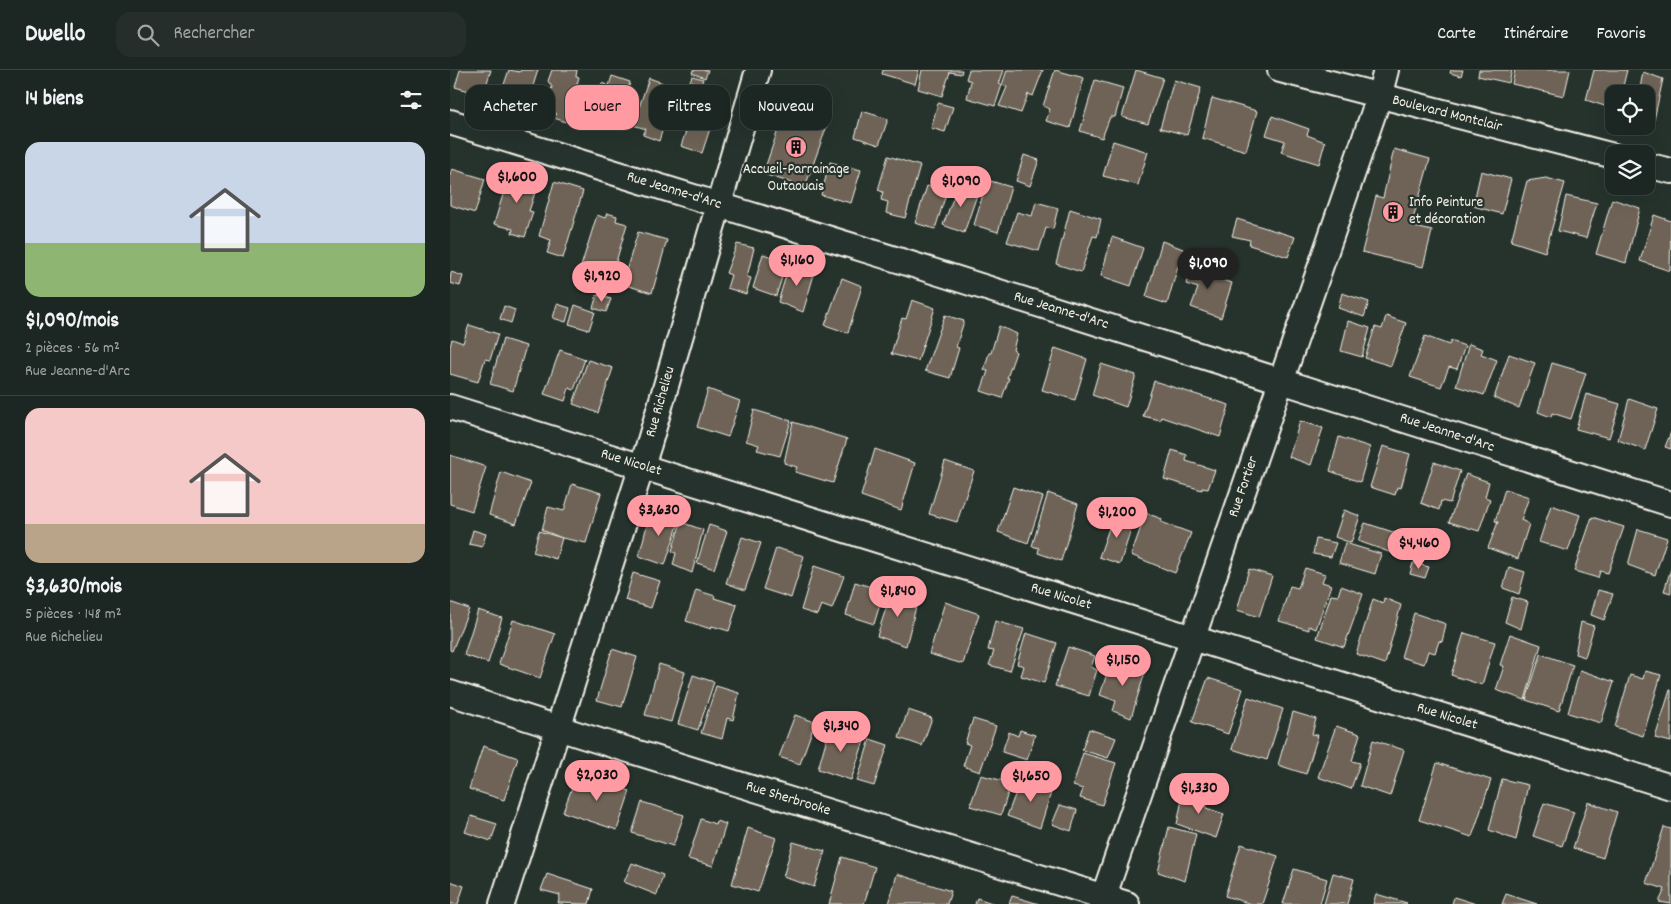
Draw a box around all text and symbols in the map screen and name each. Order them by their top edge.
search box [116,12,466,57]
text: Dwello [25,18,86,52]
icon: search [134,21,162,49]
text: Rechercher [174,21,255,48]
text: Carte [1437,22,1476,47]
text: Itinéraire [1504,22,1568,47]
text: Favoris [1596,22,1646,47]
text: 14 biens [25,85,84,115]
chip: Acheter [465,85,555,130]
chip: Louer [565,85,639,130]
chip: Filtres [649,85,730,130]
chip: Nouveau [740,85,832,130]
map controls [1605,85,1655,195]
button: locate [1605,85,1655,135]
icon: filters [397,86,425,114]
street label: Boulevard Montclair [1390,90,1505,138]
building icon: Accueil-Parrainage Outaouais [784,135,808,159]
button: layers [1605,145,1655,195]
place label: Accueil-Parrainage Outaouais [743,159,850,198]
pin: $1,600 [476,162,558,204]
text: $1,600 [497,166,537,189]
street label: Rue Jeanne-d'Arc [624,166,724,216]
pin: $1,090 [920,166,1002,208]
text: $1,090 [941,170,981,193]
icon: home [180,175,270,265]
place label: Info Peinture et décoration [1409,192,1485,231]
building icon: Info Peinture et décoration [1381,200,1405,224]
pin: $1,160 [756,244,838,287]
pin: $1,090 [1167,248,1249,290]
text: $1,160 [780,249,814,272]
text: $1,090 [1188,252,1228,275]
pin: $1,920 [561,260,643,303]
text: $1,920 [583,265,621,288]
street label: Rue Jeanne-d'Arc [1011,286,1111,336]
text: $1,090/mois [25,307,119,337]
text: 2 pièces · 56 m² [25,337,120,360]
text: Rue Jeanne-d'Arc [25,360,130,383]
street label: Rue Richelieu [640,364,682,440]
street label: Rue Jeanne-d'Arc [1397,407,1497,459]
icon: home [180,440,270,530]
street label: Rue Nicolet [598,443,664,483]
street label: Rue Fortier [1223,453,1265,520]
pin: $3,630 [618,494,700,537]
pin: $1,200 [1076,496,1158,539]
text: $3,630 [638,499,680,522]
text: $1,200 [1097,501,1137,524]
pin: $4,460 [1378,528,1460,570]
text: $4,460 [1399,532,1440,555]
text: $3,630/mois [25,573,122,603]
pin: $1,840 [857,576,939,618]
street label: Rue Nicolet [1028,577,1094,617]
text: $1,840 [880,580,916,603]
text: 5 pièces · 148 m² [25,603,122,626]
text: Rue Richelieu [25,626,103,649]
pin: $1,150 [1082,644,1164,687]
text: $1,150 [1106,649,1140,672]
street label: Rue Nicolet [1414,697,1480,737]
pin: $1,340 [800,710,882,753]
text: $1,340 [822,715,860,738]
pin: $2,030 [556,760,638,802]
pin: $1,650 [990,760,1072,803]
text: $2,030 [576,764,618,787]
text: $1,650 [1012,765,1050,788]
pin: $1,330 [1158,772,1240,815]
street label: Rue Sherbrooke [743,776,833,822]
text: $1,330 [1180,777,1218,800]

